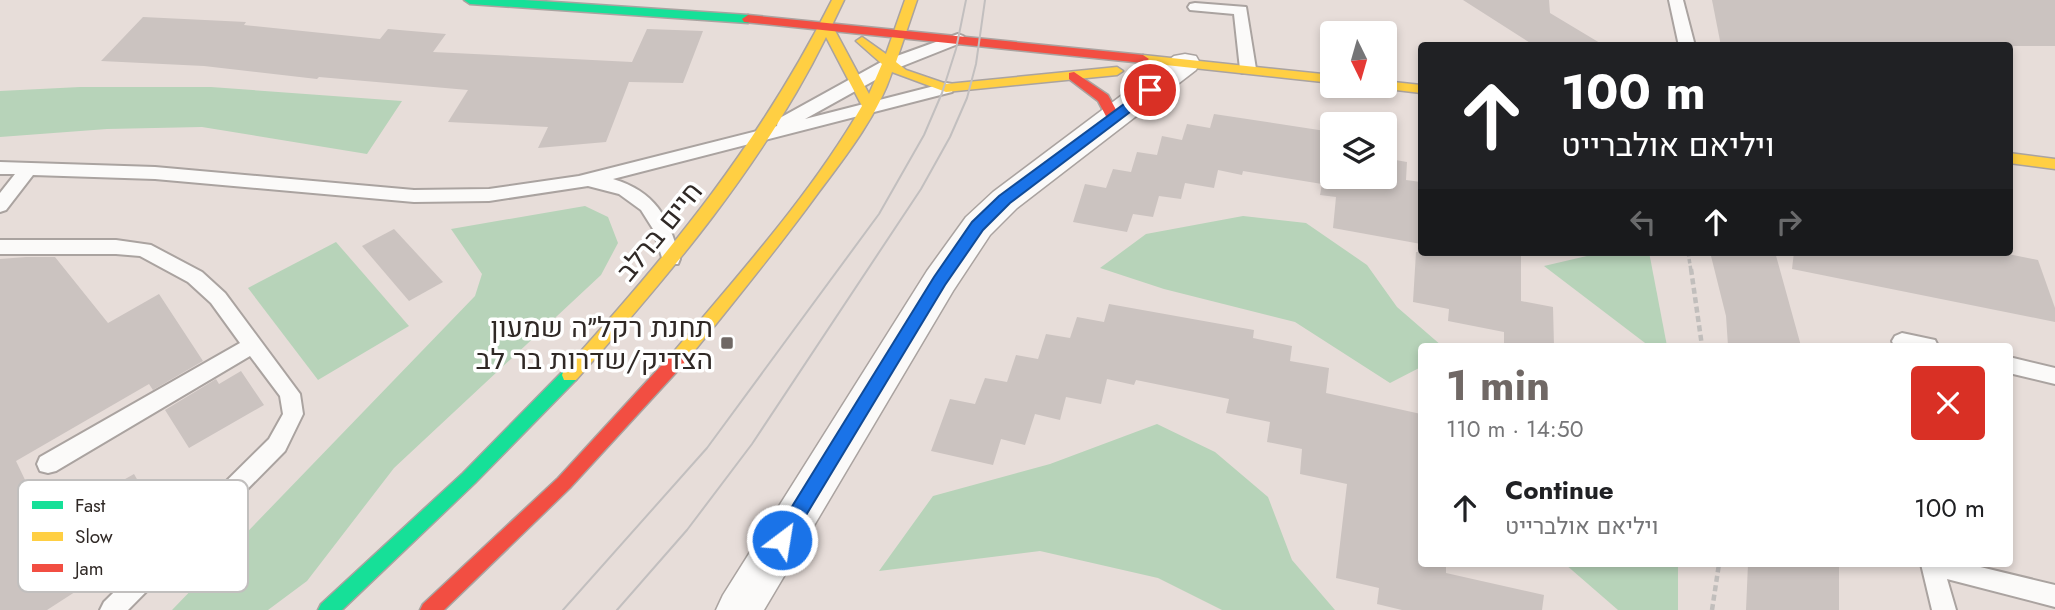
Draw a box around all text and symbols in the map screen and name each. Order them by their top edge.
north arrow [1320,21,1396,98]
map controls [1320,21,1397,189]
text: 100 m [1561,57,1706,127]
pin [1120,60,1180,120]
icon: ahead [1446,70,1537,161]
icon: arrive [1131,71,1169,109]
button: layers [1320,112,1397,189]
text: ויליאם אולברייט [1561,122,1775,168]
street label: חיים ברלב [606,173,712,290]
icon: left [1624,203,1662,241]
icon: ahead [1697,203,1735,241]
icon: right [1770,203,1808,241]
place label: תחנת רקל״ה שמעון הצדיק/שדרות בר לב [476,307,713,380]
marker: תחנת רקל״ה שמעון הצדיק/שדרות בר לב [719,335,735,351]
text: 1 min [1446,355,1550,416]
button: close [1911,366,1985,440]
text: 110 m · 14:50 [1446,412,1583,446]
text: Continue [1505,471,1614,509]
legend [18,480,248,592]
icon: ahead [1446,489,1484,527]
text: 100 m [1914,489,1985,527]
text: Fast [75,492,106,519]
position arrow [745,503,819,577]
text: ויליאם אולברייט [1505,509,1659,543]
text: Slow [75,523,113,550]
text: Jam [72,555,104,582]

